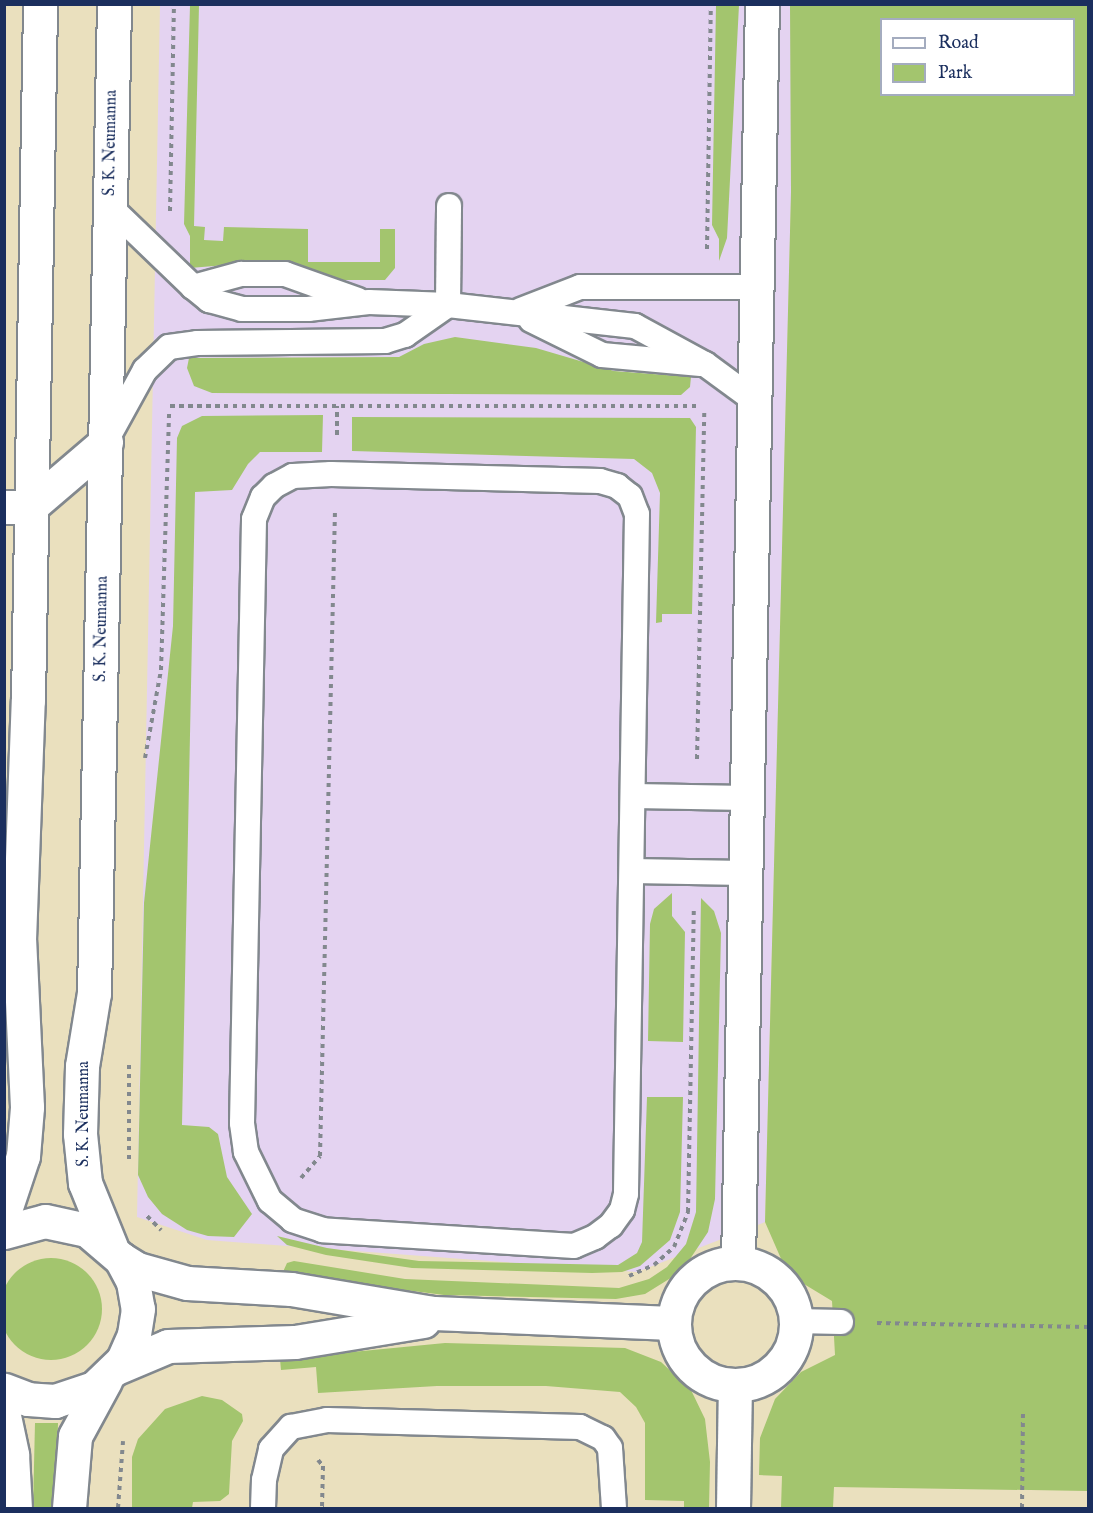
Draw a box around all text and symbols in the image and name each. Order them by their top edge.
legend [880,18,1075,96]
text: Road [938,32,979,55]
text: Park [938,62,972,85]
street label: S. K. Neumanna [100,90,122,196]
street label: S. K. Neumanna [91,576,113,682]
street label: S. K. Neumanna [74,1061,94,1167]

